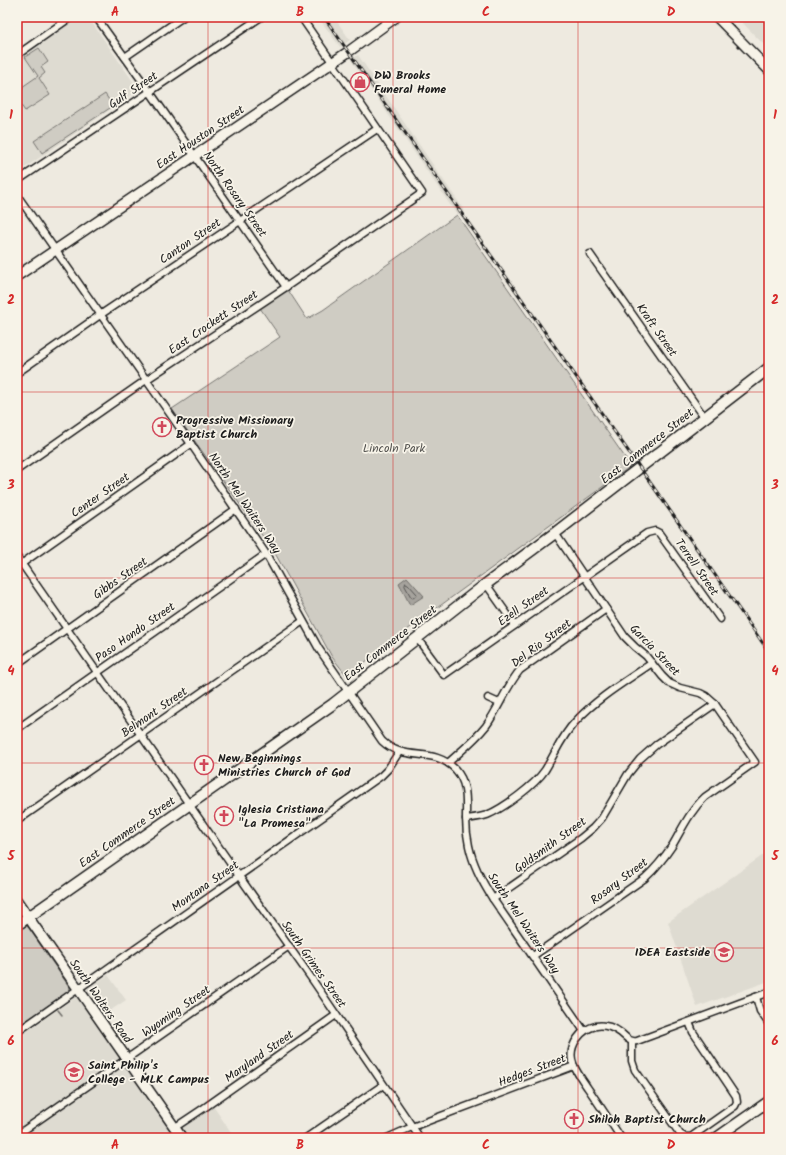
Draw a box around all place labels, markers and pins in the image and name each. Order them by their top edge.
place label: DW Brooks Funeral Home [374,66,446,99]
shop icon: DW Brooks Funeral Home [349,71,371,93]
place label: Progressive Missionary Baptist Church [176,411,294,444]
church icon: Progressive Missionary Baptist Church [151,416,173,438]
place label: New Beginnings Ministries Church of God [218,749,351,782]
church icon: New Beginnings Ministries Church of God [193,754,215,776]
place label: Iglesia Cristiana "La Promesa" [238,800,324,833]
church icon: Iglesia Cristiana "La Promesa" [213,805,235,827]
school or university icon: IDEA Eastside [713,941,735,963]
place label: IDEA Eastside [635,943,710,962]
place label: Saint Philip's College - MLK Campus [88,1056,209,1089]
school or university icon: Saint Philip's College - MLK Campus [63,1061,85,1083]
church icon: Shiloh Baptist Church [563,1108,585,1130]
place label: Shiloh Baptist Church [588,1110,706,1129]

